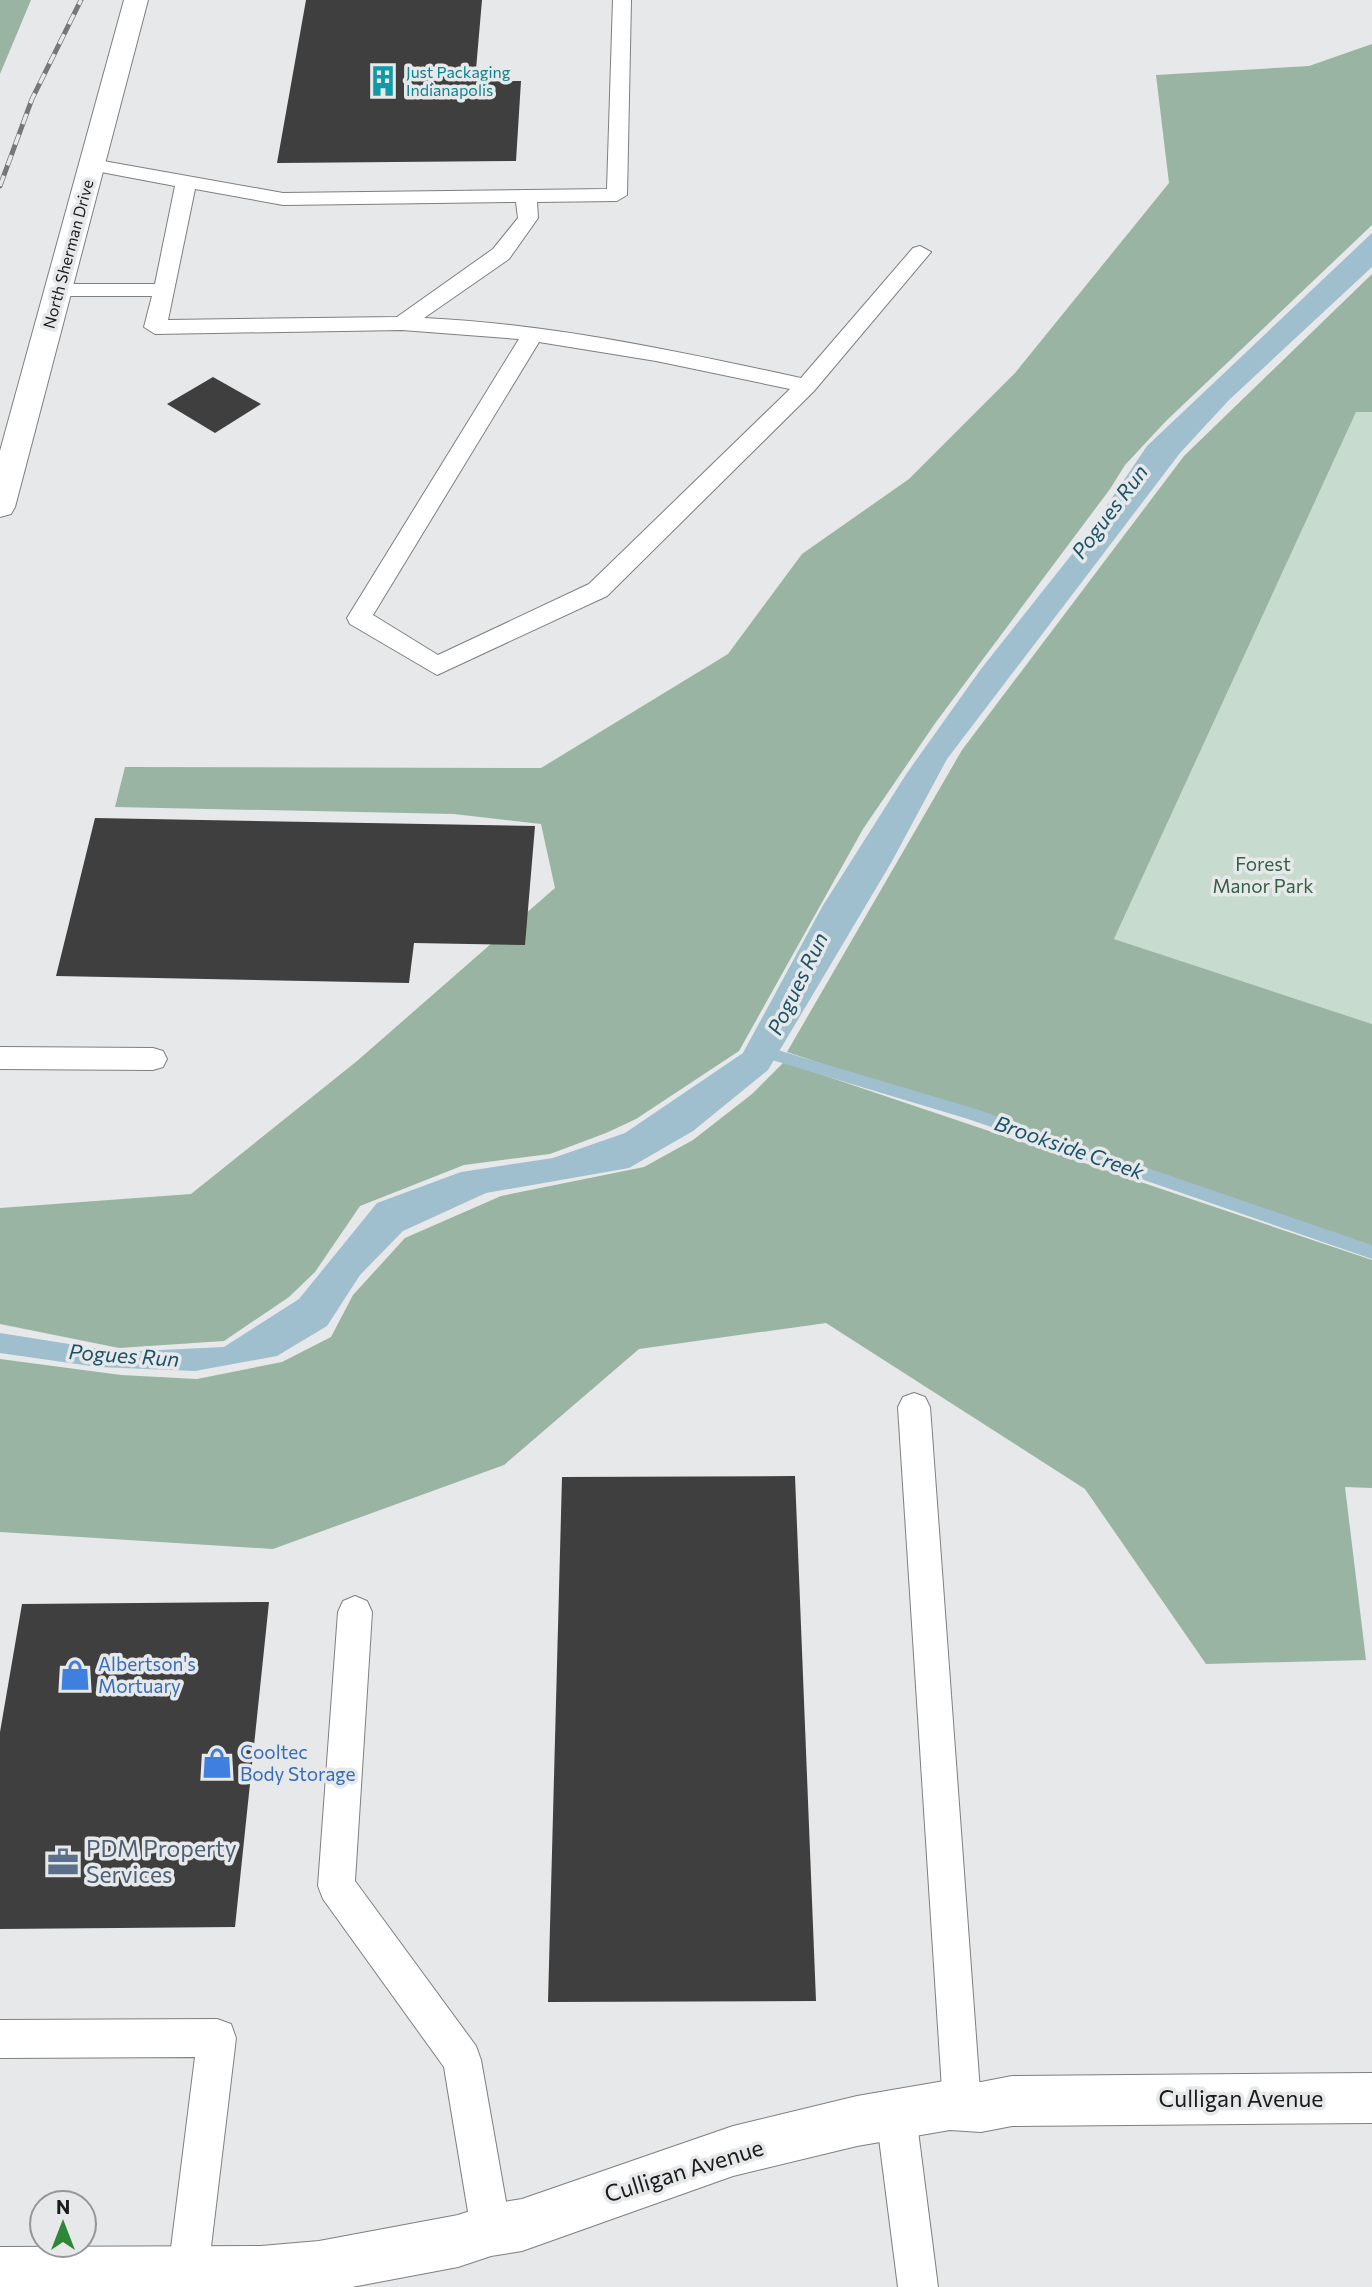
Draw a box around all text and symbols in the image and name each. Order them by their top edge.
place label: Just Packaging Indianapolis [406,62,511,99]
building icon: Just Packaging Indianapolis [366,64,400,98]
street label: North Sherman Drive [38,177,97,330]
water label: Pogues Run [1065,459,1152,563]
park label: Forest Manor Park [1212,852,1314,897]
water label: Pogues Run [761,928,832,1039]
water label: Brookside Creek [992,1109,1148,1184]
water label: Pogues Run [68,1338,180,1371]
place label: Albertson's Mortuary [98,1652,196,1697]
shop icon: Albertson's Mortuary [58,1658,92,1692]
place label: Cooltec Body Storage [240,1740,356,1785]
shop icon: Cooltec Body Storage [200,1746,234,1780]
place label: PDM Property Services [86,1834,237,1888]
office icon: PDM Property Services [46,1845,80,1879]
street label: Culligan Avenue [1159,2084,1323,2112]
street label: Culligan Avenue [601,2133,767,2208]
north arrow [28,2189,98,2259]
text: N [56,2195,70,2218]

